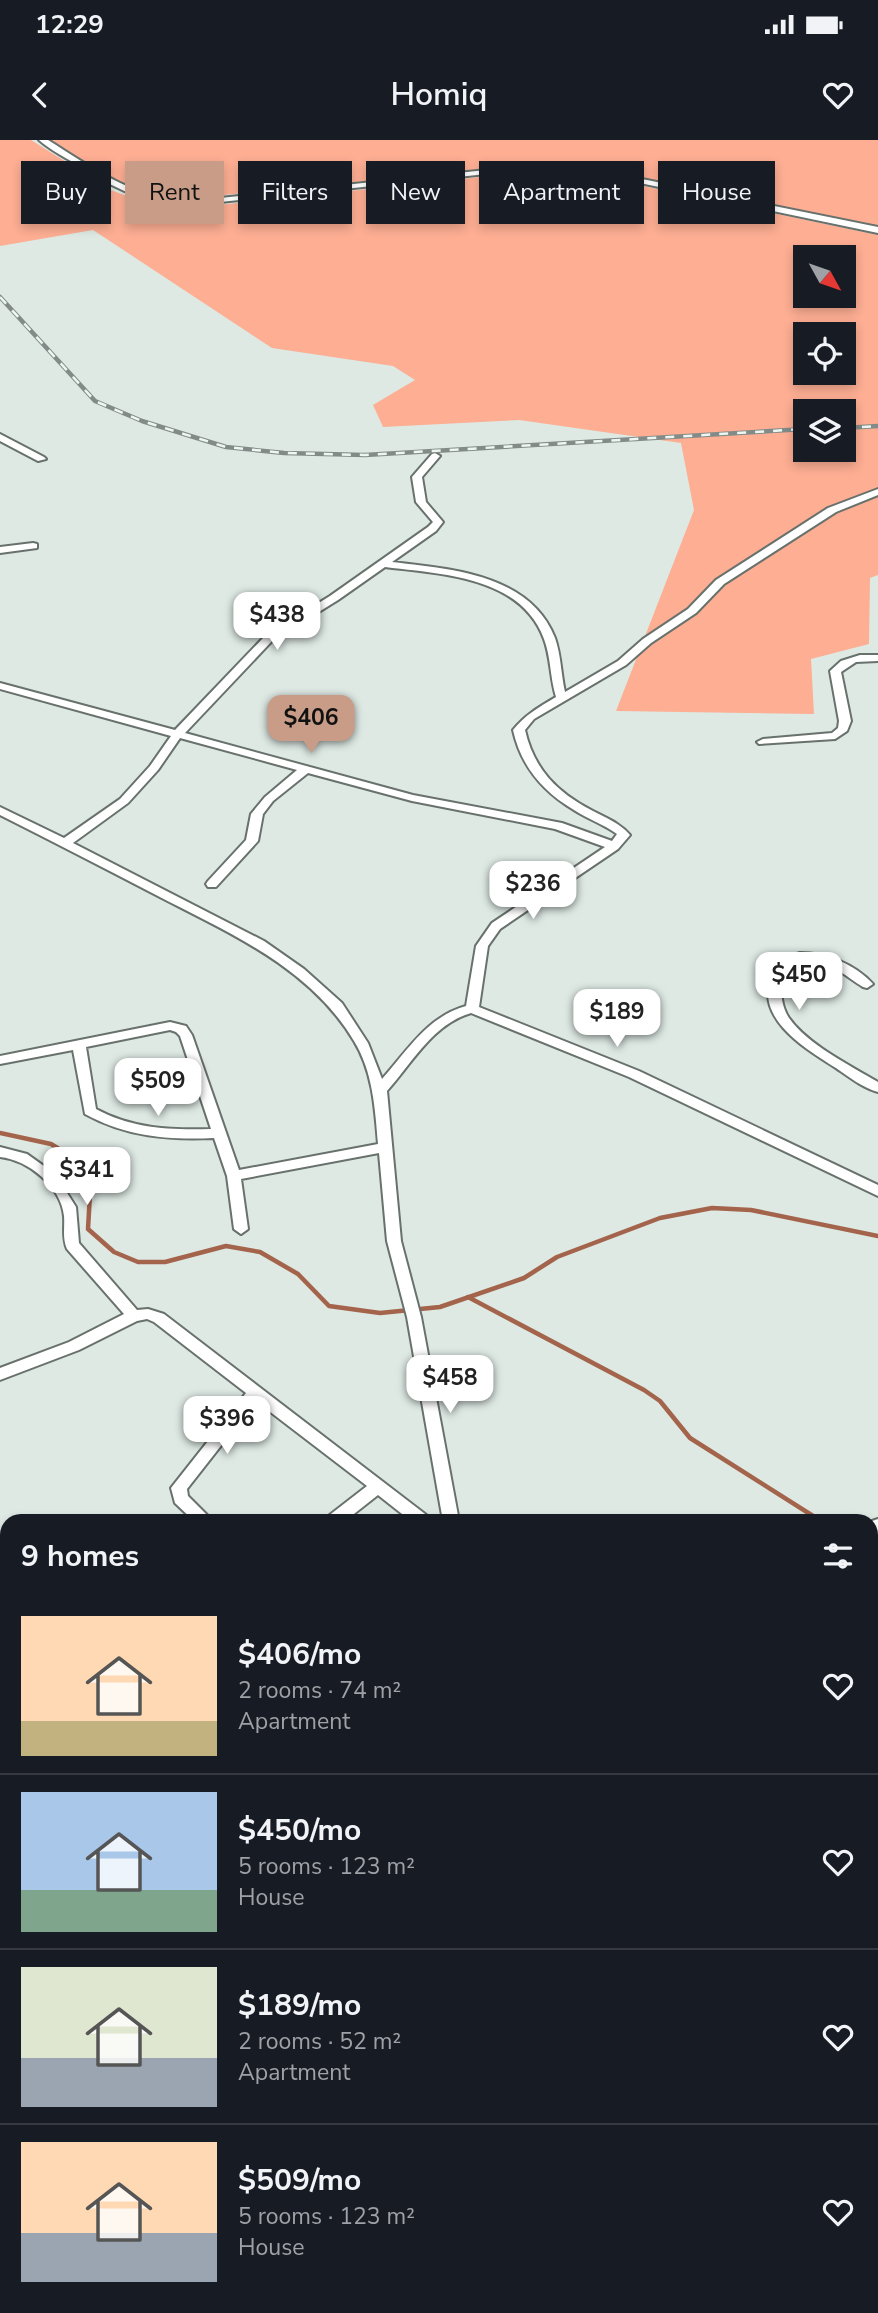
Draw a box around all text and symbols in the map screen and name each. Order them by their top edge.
text: 12:29 [35,7,104,42]
text: Homiq [390,73,488,116]
icon: back [21,76,59,114]
icon: heart [819,76,857,114]
chip: Buy [21,161,111,224]
chip: Rent [125,161,224,224]
chip: Filters [238,161,352,224]
chip: New [366,161,465,224]
chip: Apartment [479,161,644,224]
chip: House [658,161,775,224]
north arrow [793,245,856,308]
map controls [793,245,856,462]
button: locate [793,322,856,385]
button: layers [793,399,856,462]
pin: $438 [236,592,318,652]
text: $438 [249,599,305,630]
pin: $406 [270,696,352,755]
text: $406 [283,702,339,733]
pin: $236 [492,862,574,921]
text: $236 [505,868,561,899]
pin: $450 [758,952,840,1012]
text: $450 [771,959,827,990]
pin: $189 [576,990,658,1049]
text: $189 [589,996,645,1027]
pin: $509 [117,1058,199,1118]
text: $509 [130,1065,186,1096]
pin: $341 [46,1147,128,1207]
text: $341 [59,1154,115,1185]
pin: $458 [409,1356,491,1415]
text: $458 [422,1362,478,1393]
pin: $396 [186,1396,268,1456]
text: $396 [199,1403,255,1434]
text: 9 homes [21,1536,139,1577]
icon: filters [819,1537,857,1575]
text: $406/mo [238,1634,361,1675]
icon: home [77,1644,161,1728]
icon: heart [819,1667,857,1705]
text: 2 rooms · 74 m² [238,1675,401,1706]
text: Apartment [238,1706,350,1737]
text: $450/mo [238,1810,361,1851]
icon: home [77,1820,161,1904]
icon: heart [819,1843,857,1881]
text: 5 rooms · 123 m² [238,1851,415,1882]
text: House [238,1882,305,1913]
text: $189/mo [238,1985,361,2026]
icon: home [77,1995,161,2079]
icon: heart [819,2018,857,2056]
text: 2 rooms · 52 m² [238,2026,401,2057]
text: Apartment [238,2057,350,2088]
text: $509/mo [238,2160,361,2201]
icon: home [77,2170,161,2254]
icon: heart [819,2193,857,2231]
text: 5 rooms · 123 m² [238,2201,415,2232]
text: House [238,2232,305,2263]

